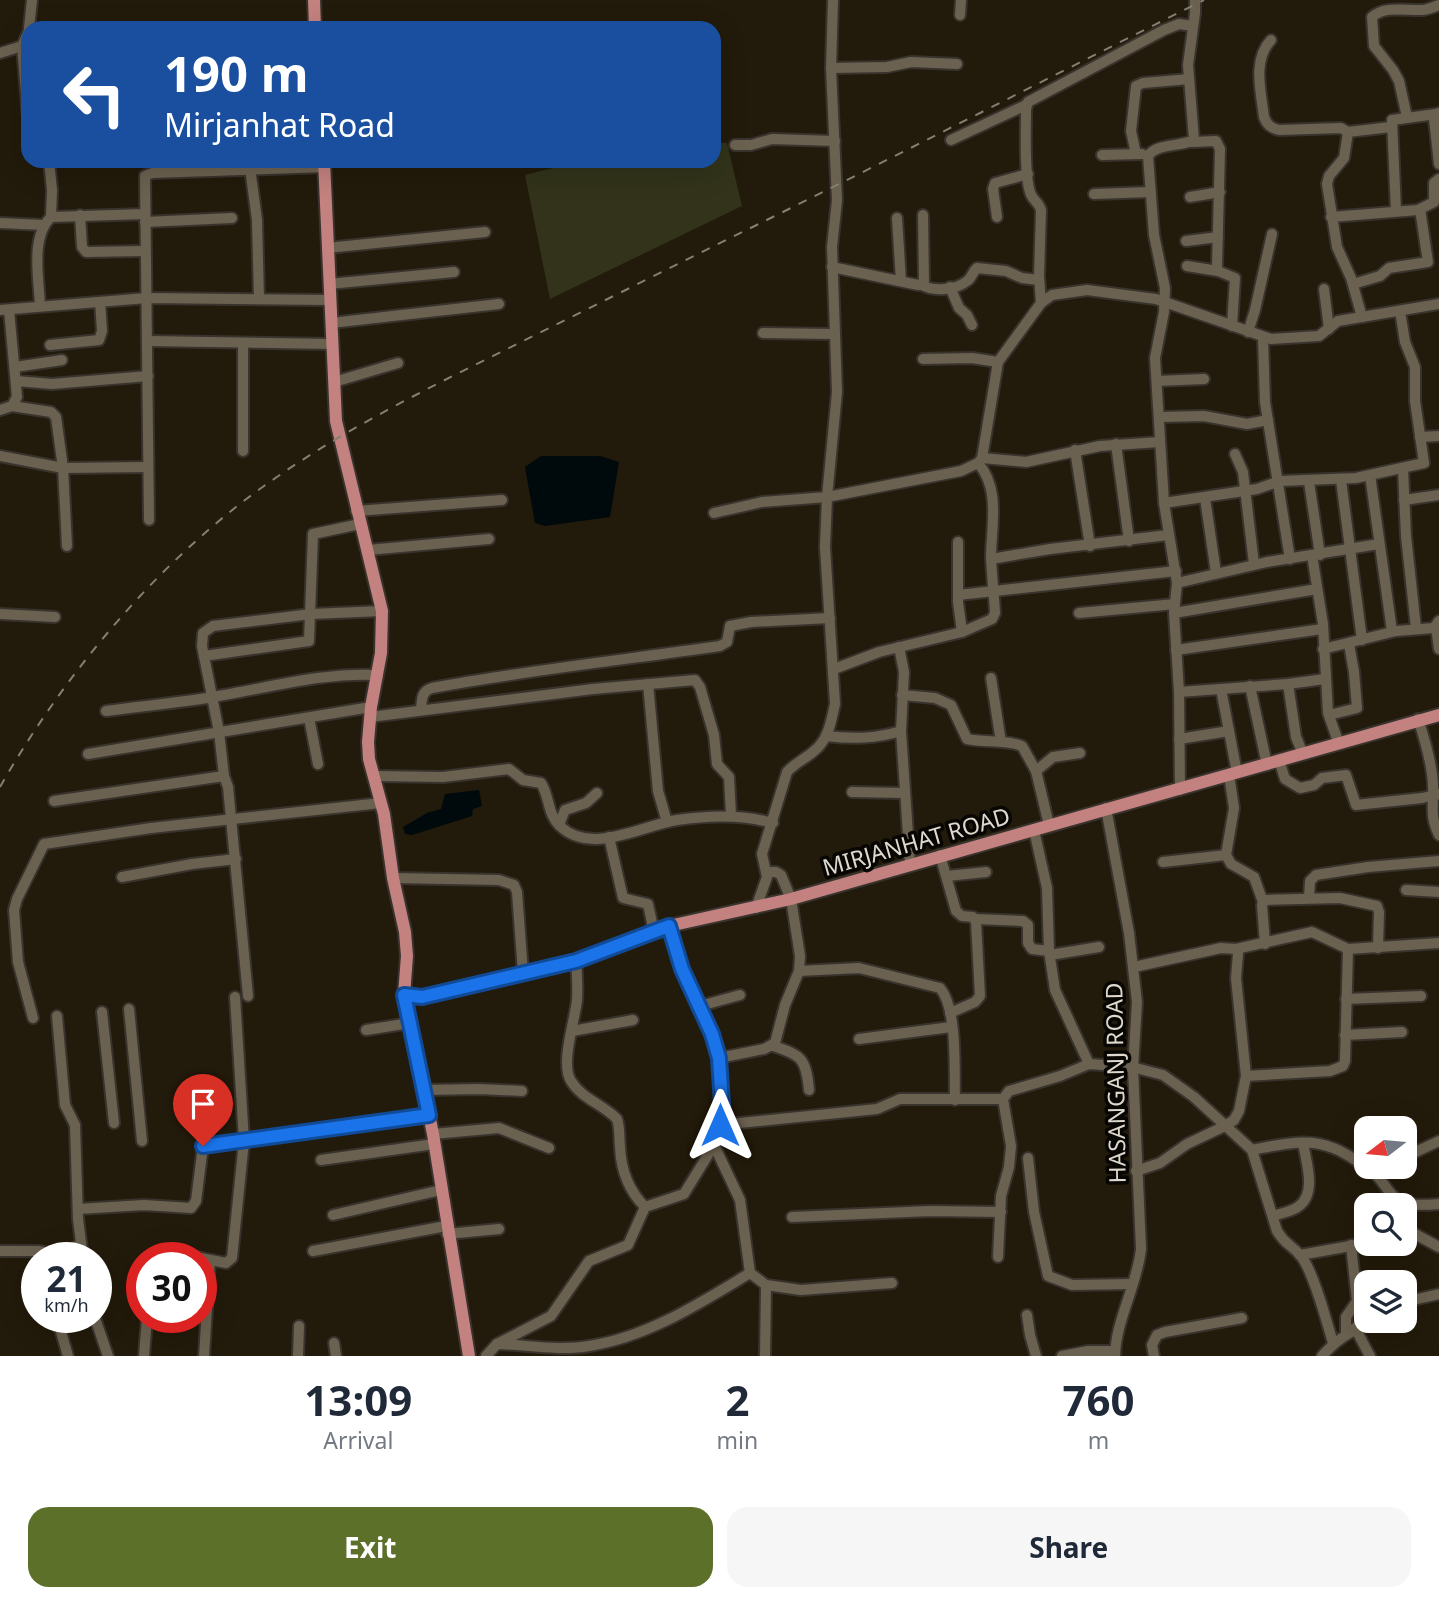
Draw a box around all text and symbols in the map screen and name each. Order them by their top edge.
text: 190 m [164,40,309,106]
icon: left [49,49,140,140]
text: Mirjanhat Road [164,103,395,146]
street label: MIRJANHAT ROAD [819,799,1013,883]
street label: HASANGANJ ROAD [1097,982,1133,1184]
pin [173,1074,233,1146]
icon: arrive [184,1085,222,1123]
position arrow [683,1088,757,1162]
north arrow [1354,1116,1418,1180]
map controls [1354,1116,1417,1333]
button: search [1354,1193,1417,1256]
speed limit sign: 30 [126,1242,217,1333]
text: 21 [46,1255,87,1302]
button: layers [1354,1270,1417,1333]
text: km/h [44,1293,89,1317]
text: 13:09 [304,1371,412,1428]
text: 2 [725,1371,749,1428]
text: 760 [1063,1371,1135,1428]
text: Arrival [323,1424,393,1456]
text: min [717,1424,758,1456]
text: m [1088,1424,1109,1456]
button: Exit [28,1507,713,1587]
button: Share [727,1507,1411,1587]

